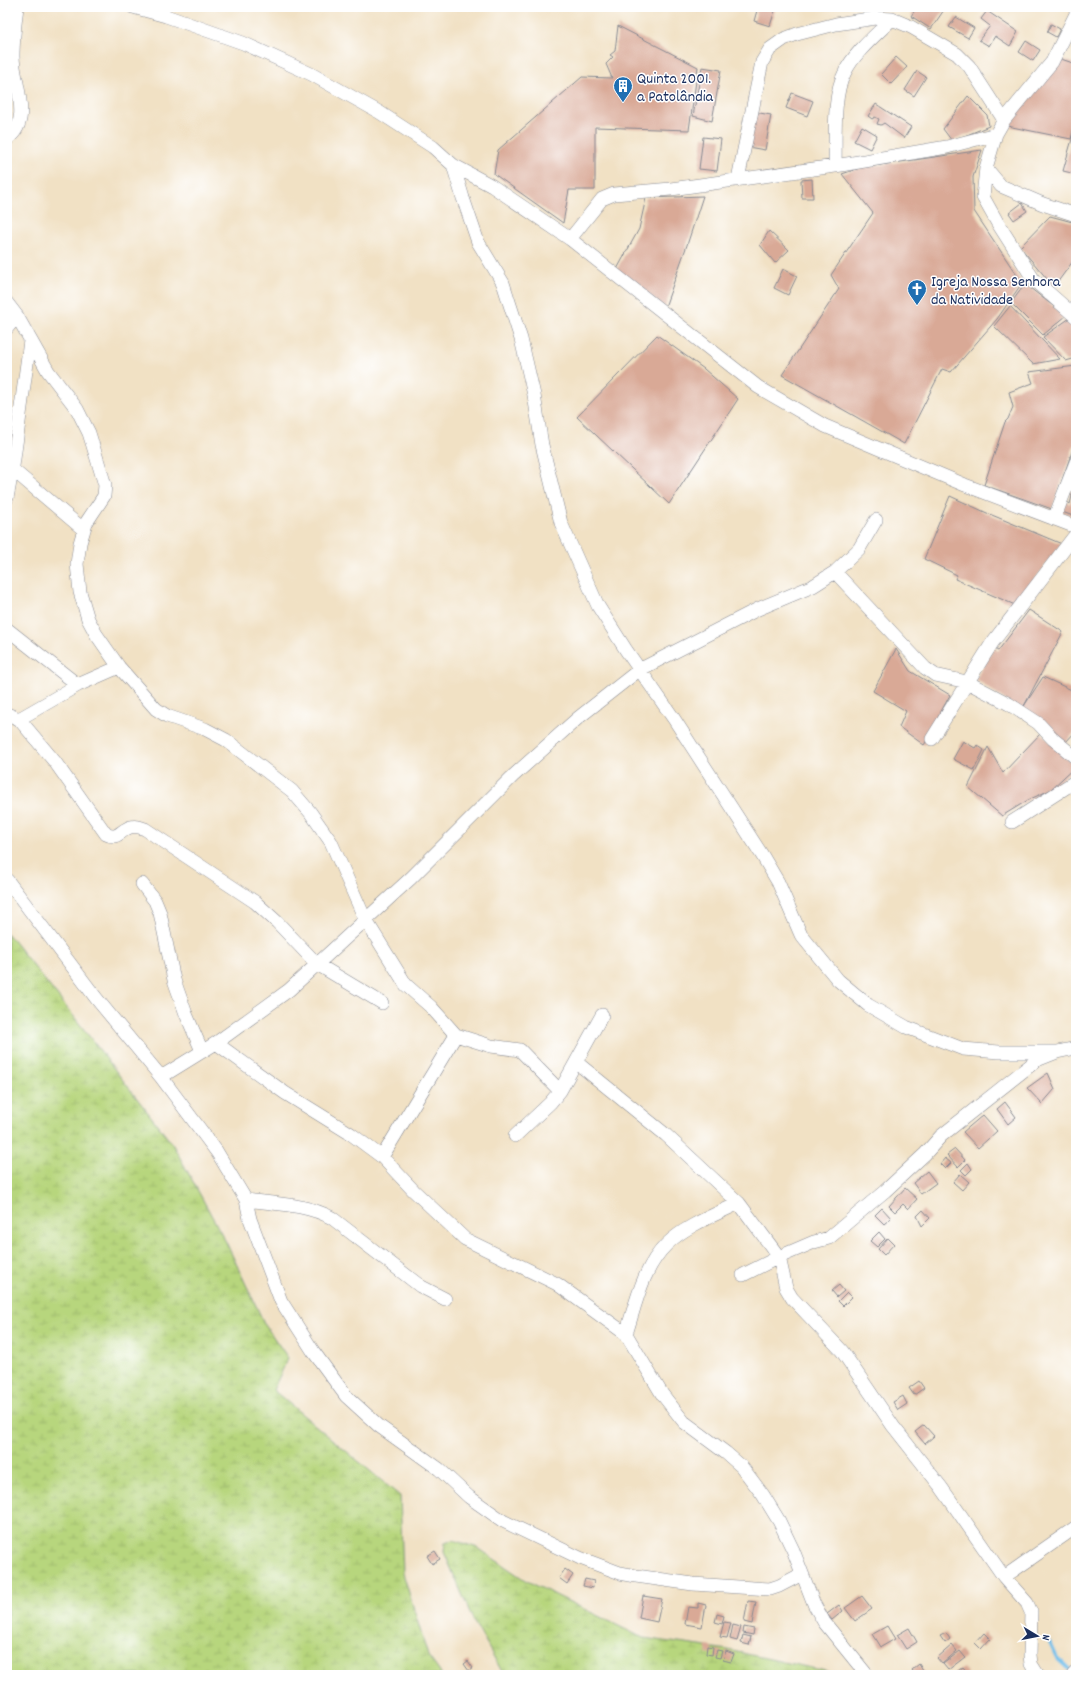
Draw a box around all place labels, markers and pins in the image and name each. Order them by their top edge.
place label: Quinta 2001. a Patolândia [637,68,714,109]
building icon: Quinta 2001. a Patolândia [612,75,634,103]
place label: Igreja Nossa Senhora da Natividade [931,271,1061,312]
church icon: Igreja Nossa Senhora da Natividade [906,278,928,306]

